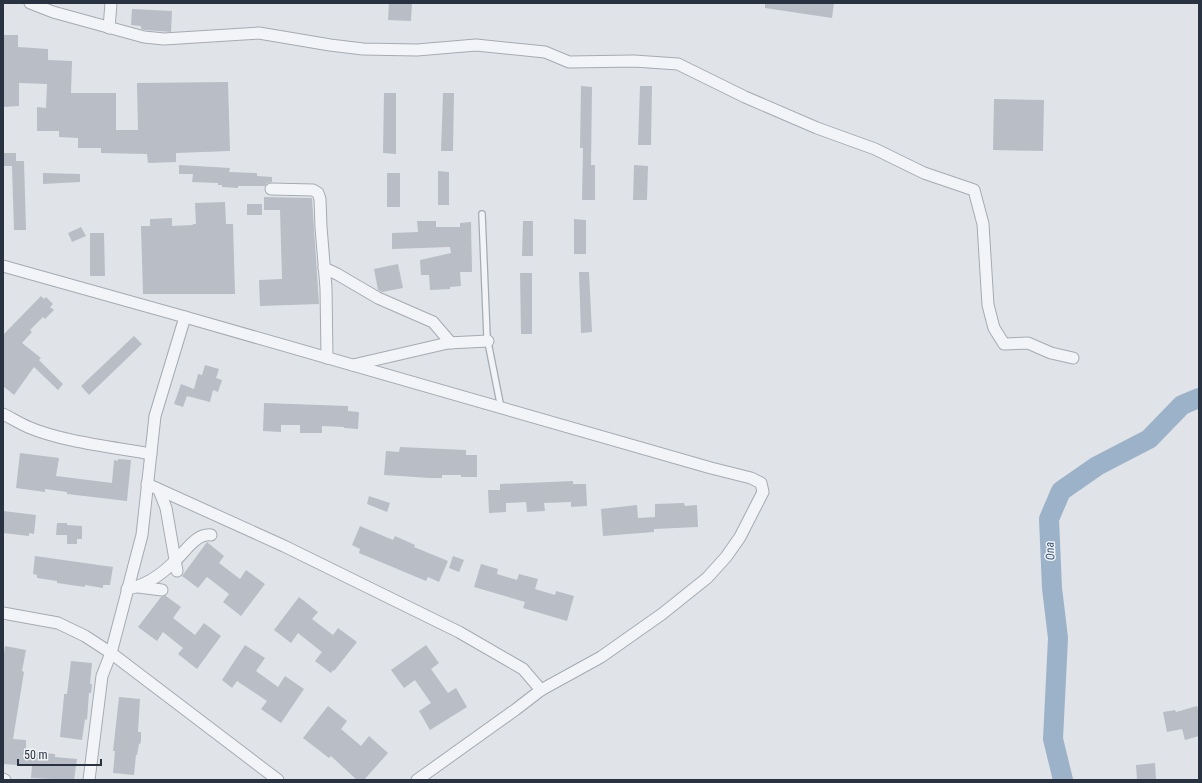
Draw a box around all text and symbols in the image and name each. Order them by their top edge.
water label: Ona [1043,542,1057,560]
scale bar [18,741,101,767]
text: 50 m [24,748,48,762]

